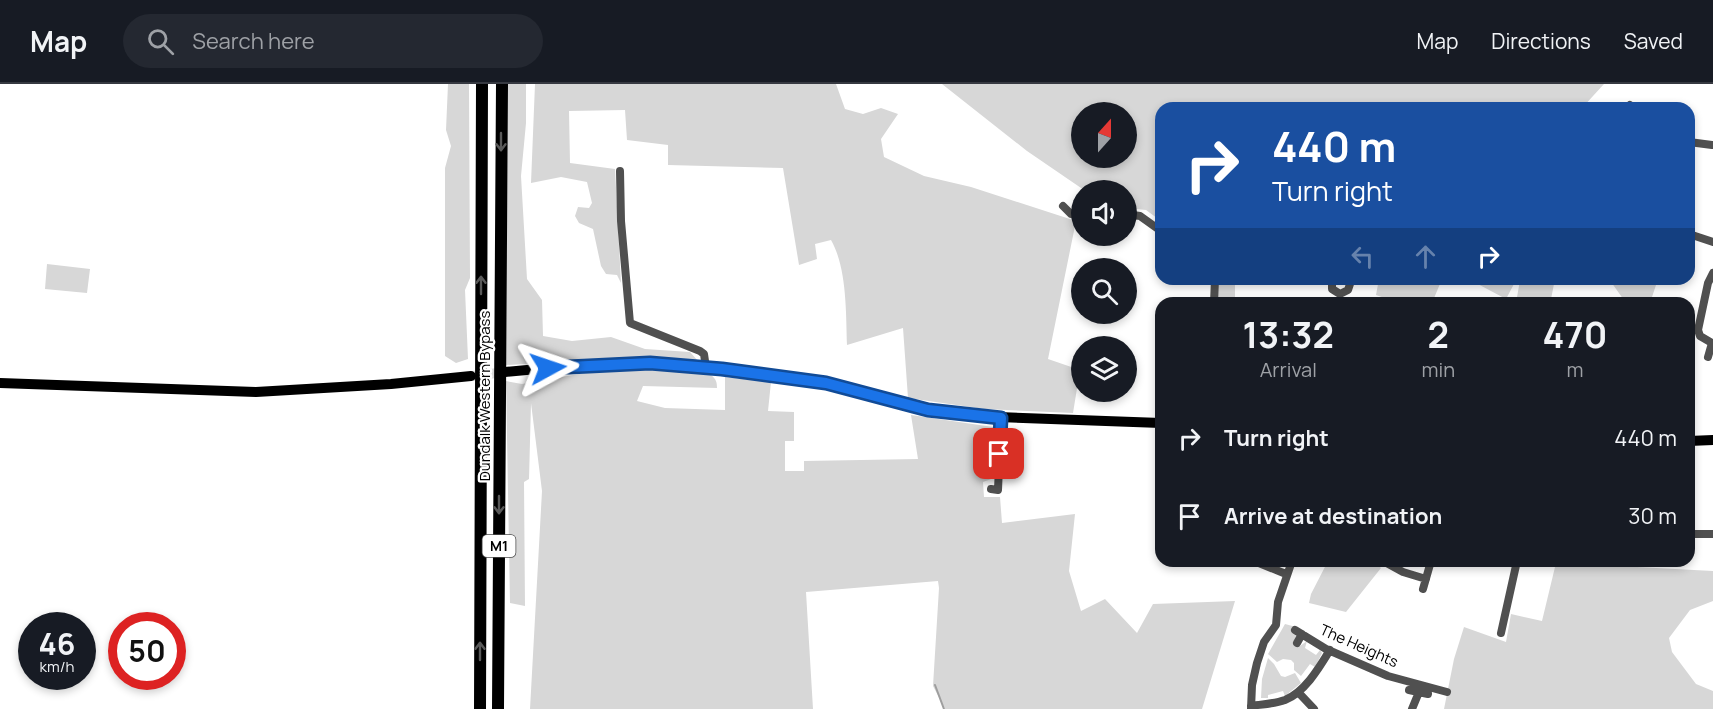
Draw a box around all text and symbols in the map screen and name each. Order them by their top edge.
search box [123,14,543,68]
text: Map [30,22,87,60]
icon: search [144,25,177,58]
text: Search here [192,26,315,56]
text: Map [1417,27,1458,55]
text: Directions [1491,27,1591,55]
text: Saved [1624,27,1683,55]
north arrow [1071,102,1137,168]
map controls [1071,102,1137,402]
text: 440 m [1272,117,1396,175]
icon: right [1173,126,1251,204]
one-way arrow [495,132,507,152]
text: Turn right [1272,172,1393,209]
button: sound [1071,180,1137,246]
icon: left [1346,240,1379,273]
icon: ahead [1409,240,1442,273]
icon: right [1472,240,1505,273]
button: search [1071,258,1137,324]
one-way arrow [475,275,487,295]
text: 13:32 [1243,310,1334,359]
text: 2 [1428,310,1449,359]
text: 470 [1543,310,1607,359]
street label: Dundalk Western Bypass [474,311,495,481]
position arrow [516,336,580,400]
button: layers [1071,336,1137,402]
text: Arrival [1260,356,1317,383]
text: min [1422,356,1455,383]
text: m [1567,356,1584,383]
icon: right [1173,422,1206,455]
text: Turn right [1224,423,1329,453]
text: 440 m [1614,423,1677,453]
pin [973,428,1024,479]
icon: arrive [982,437,1015,470]
one-way arrow [493,494,505,514]
icon: arrive [1173,500,1206,533]
text: Arrive at destination [1224,501,1442,531]
text: 30 m [1628,501,1677,531]
road number: M1 [482,535,516,557]
speed limit sign: 50 [108,612,186,690]
street label: The Heights [1317,619,1402,672]
text: 46 [39,623,75,664]
one-way arrow [474,641,486,661]
text: km/h [40,656,74,677]

